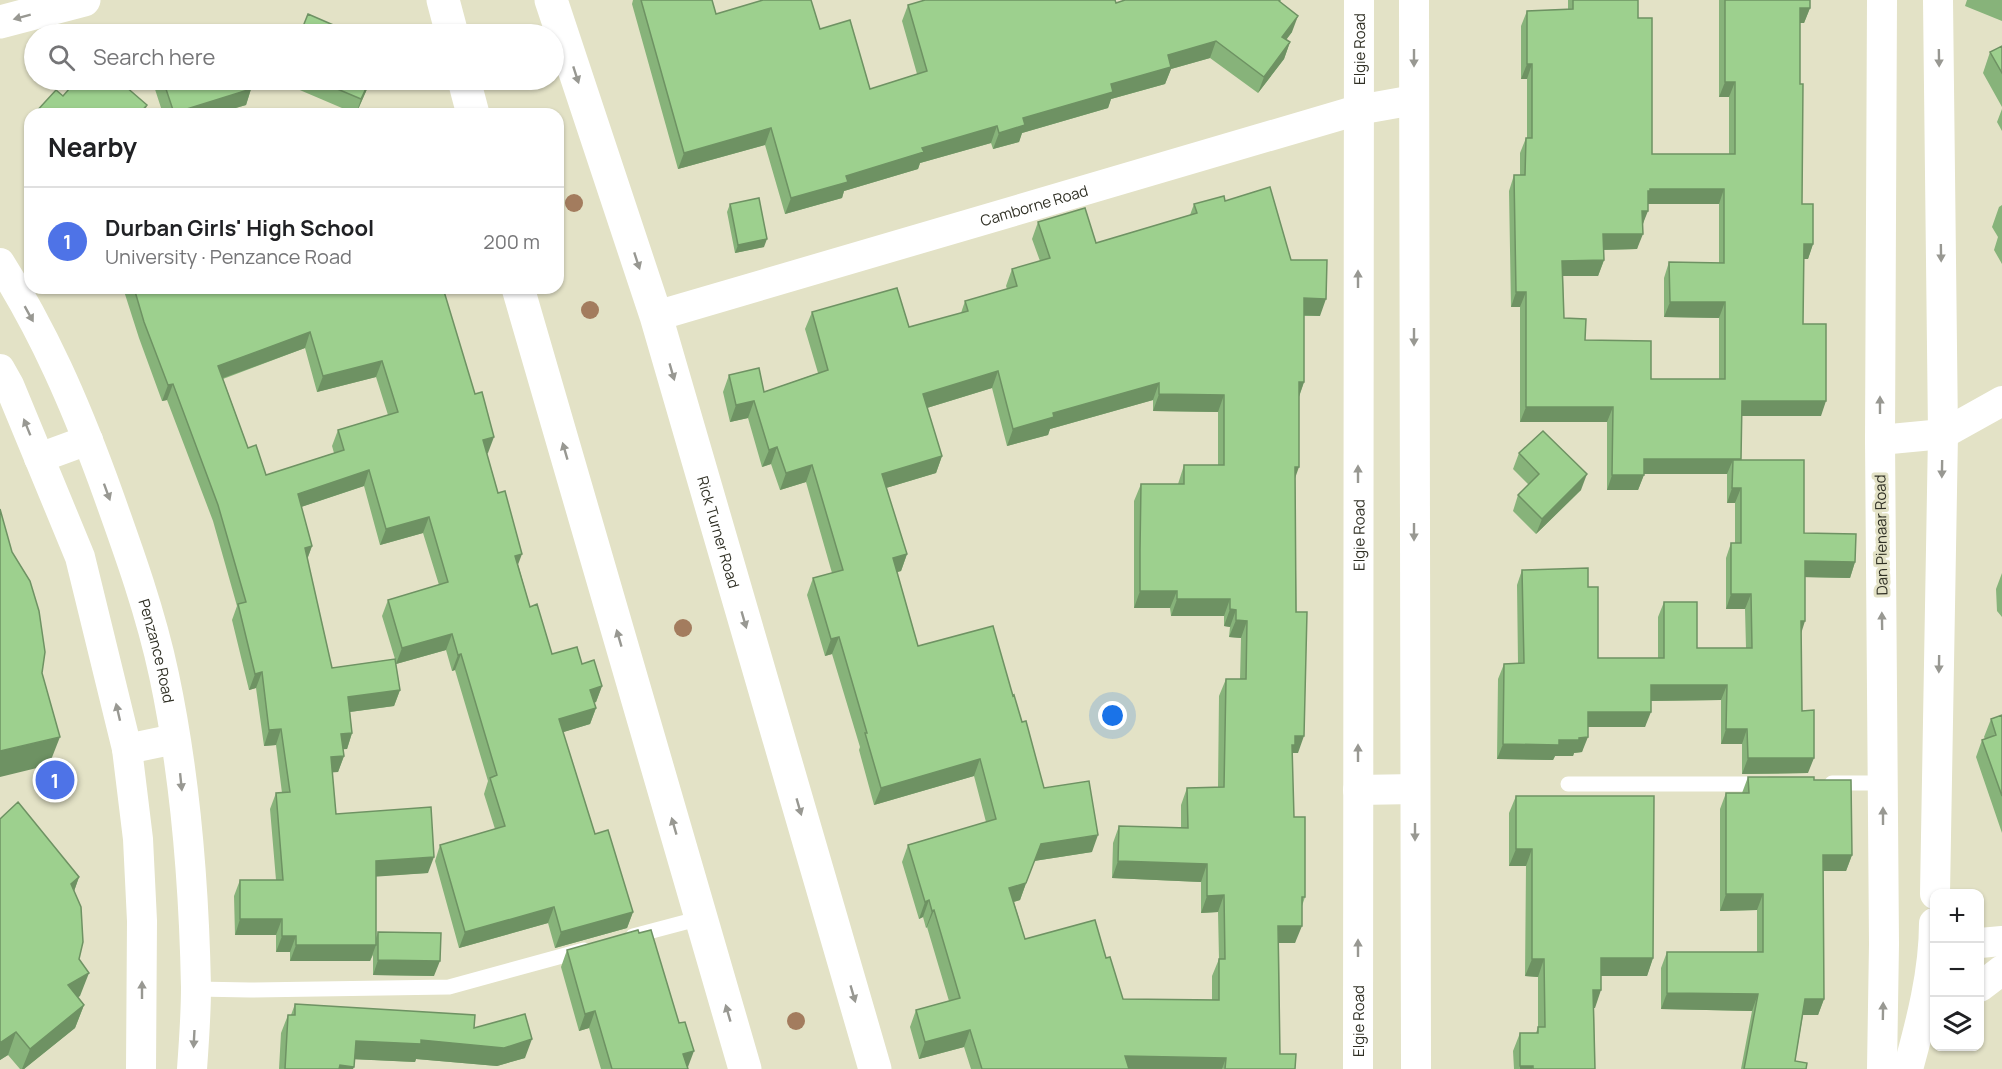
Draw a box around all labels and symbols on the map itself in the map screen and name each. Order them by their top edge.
one-way arrow [13,12,31,22]
street label: Elgie Road [1348,13,1369,85]
one-way arrow [1409,49,1419,68]
one-way arrow [1934,49,1944,68]
one-way arrow [572,66,581,84]
street label: Camborne Road [978,179,1090,231]
one-way arrow [1936,244,1946,263]
one-way arrow [633,252,643,270]
one-way arrow [1353,269,1363,288]
one-way arrow [24,306,34,323]
one-way arrow [1409,328,1419,347]
one-way arrow [668,363,677,381]
one-way arrow [1875,395,1885,414]
one-way arrow [22,418,32,436]
one-way arrow [560,442,569,460]
one-way arrow [1937,460,1947,479]
one-way arrow [1353,464,1363,483]
street label: Rick Turner Road [693,473,745,591]
street label: Dan Pienaar Road [1869,474,1893,596]
one-way arrow [103,483,112,501]
street label: Elgie Road [1348,499,1369,571]
one-way arrow [1409,523,1419,542]
street label: Penzance Road [134,596,180,704]
one-way arrow [740,611,749,629]
one-way arrow [1877,611,1886,630]
one-way arrow [614,629,624,647]
one-way arrow [1934,655,1944,674]
your location [1098,701,1127,730]
one-way arrow [113,703,123,722]
one-way arrow [1353,743,1363,762]
pin: 1 [36,758,74,802]
one-way arrow [176,772,186,791]
one-way arrow [795,798,804,816]
one-way arrow [1878,806,1888,825]
one-way arrow [669,816,678,834]
one-way arrow [1410,823,1420,842]
one-way arrow [1353,938,1363,957]
one-way arrow [137,980,147,999]
one-way arrow [849,985,858,1003]
street label: Elgie Road [1348,985,1369,1057]
one-way arrow [1878,1001,1888,1020]
one-way arrow [723,1004,732,1022]
one-way arrow [189,1030,198,1049]

